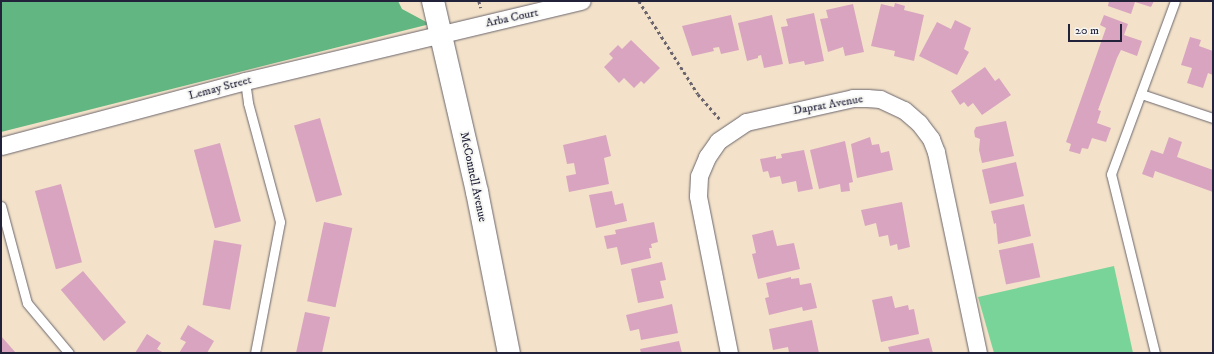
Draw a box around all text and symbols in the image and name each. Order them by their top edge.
street label: Arba Court [484,5,540,31]
scale bar [1070,16,1124,42]
text: 20 m [1075,23,1099,38]
street label: Lemay Street [187,73,253,103]
street label: Daprat Avenue [792,92,864,118]
street label: McConnell Avenue [456,131,490,223]

